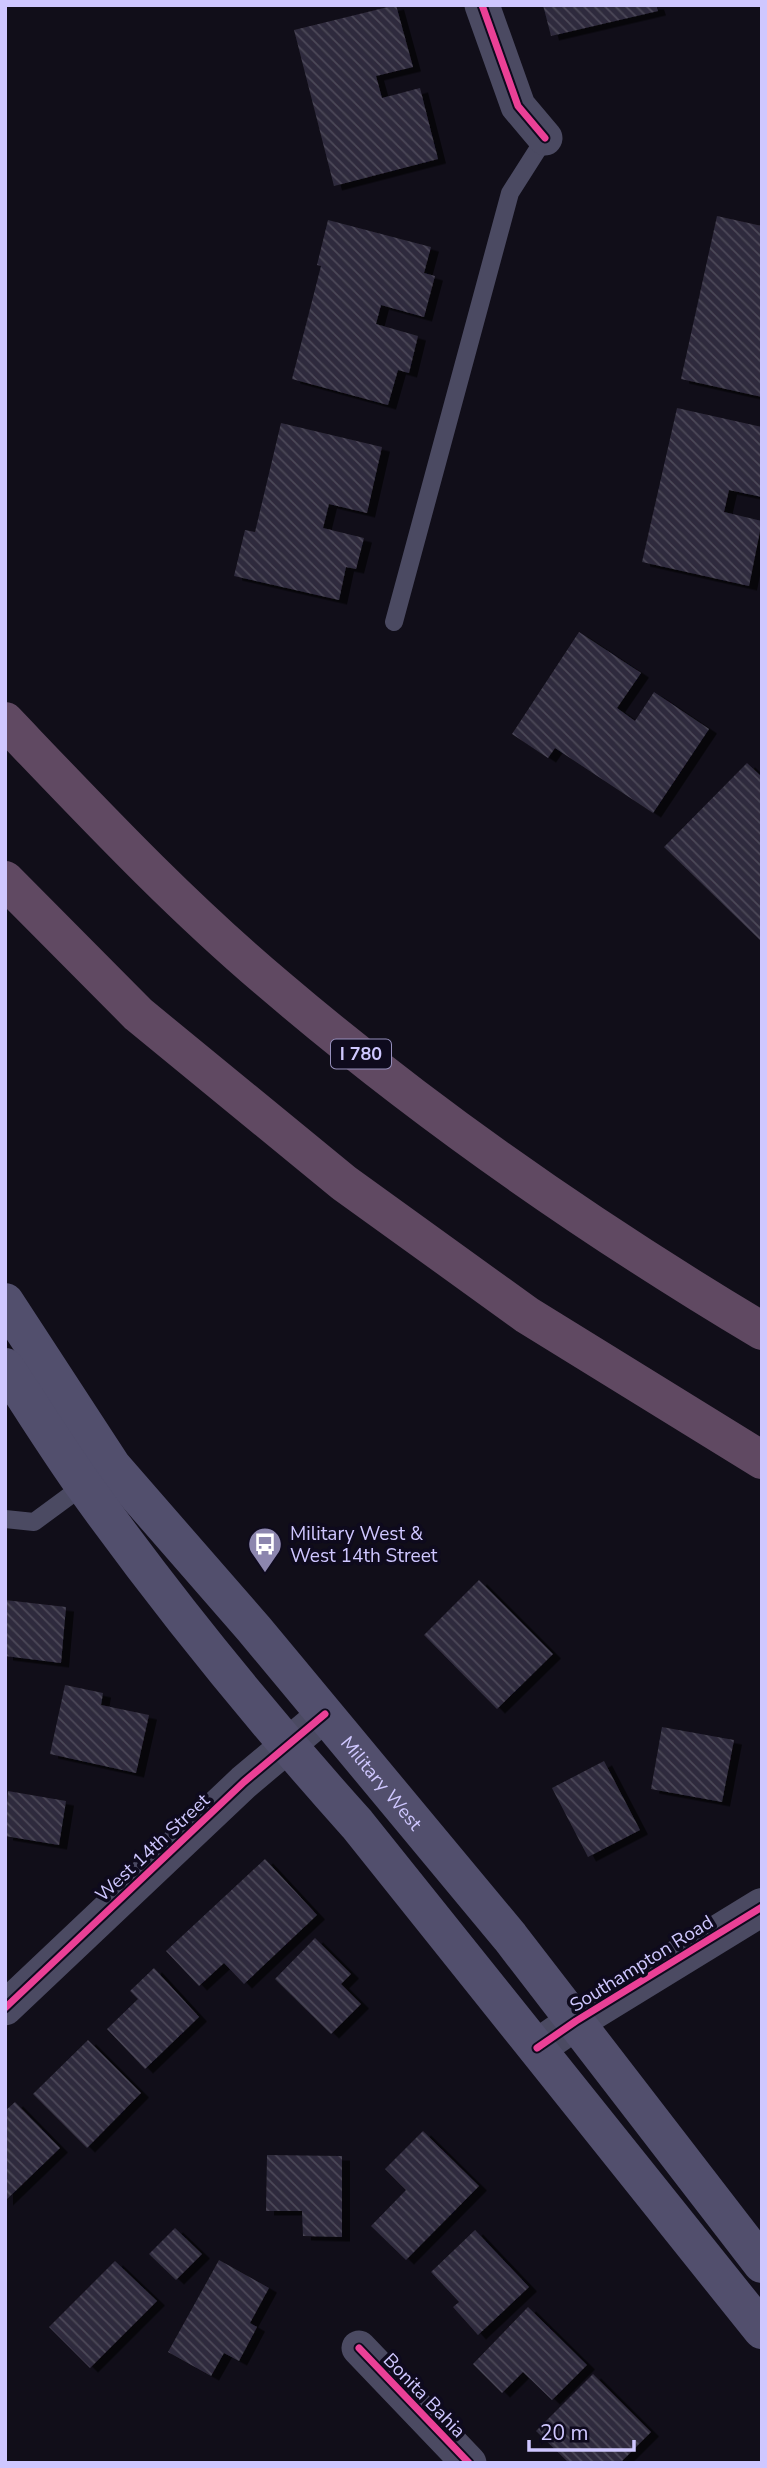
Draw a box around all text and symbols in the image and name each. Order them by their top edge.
road number: I 780 [331,1040,391,1069]
place label: Military West & West 14th Street [290,1521,438,1569]
bus stop icon: Military West & West 14th Street [246,1525,284,1574]
street label: Military West [334,1731,428,1836]
street label: West 14th Street [90,1788,216,1908]
street label: Southampton Road [565,1909,718,2019]
street label: Bonita Bahia [377,2348,471,2444]
scale bar [529,2408,634,2452]
text: 20 m [540,2419,589,2447]

